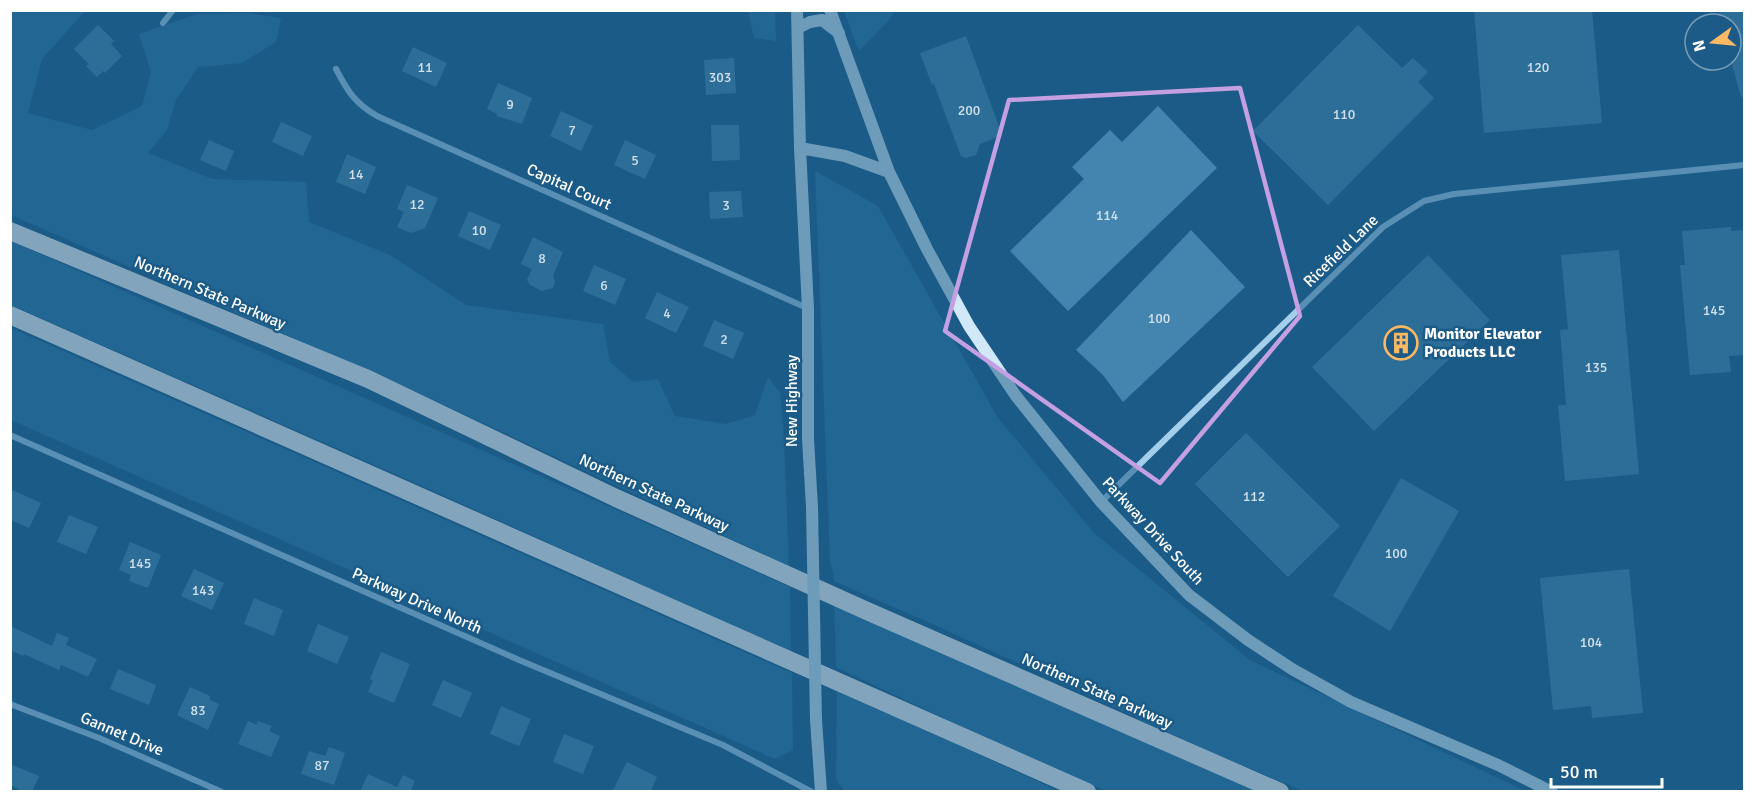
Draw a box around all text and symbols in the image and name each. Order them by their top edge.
north arrow [1683,12,1743,72]
text: N [1688,38,1711,54]
house number: 11 [417,59,433,76]
house number: 120 [1527,59,1549,76]
house number: 303 [709,69,731,86]
house number: 9 [506,96,514,113]
house number: 200 [958,102,980,119]
house number: 110 [1333,106,1355,123]
house number: 7 [568,122,576,139]
house number: 5 [631,152,639,169]
street label: Capital Court [523,159,615,215]
house number: 14 [348,166,364,183]
house number: 12 [409,196,425,213]
house number: 3 [722,197,730,214]
house number: 114 [1096,207,1119,224]
street label: Ricefield Lane [1299,210,1383,292]
house number: 10 [471,222,487,239]
house number: 8 [538,250,546,267]
street label: Northern State Parkway [131,252,289,334]
house number: 6 [600,277,608,294]
house number: 145 [1703,302,1725,319]
house number: 4 [663,305,671,322]
house number: 100 [1148,310,1170,327]
place label: Monitor Elevator Products LLC [1424,324,1542,362]
building icon: Monitor Elevator Products LLC [1383,325,1419,361]
house number: 2 [720,331,728,348]
street label: New Highway [782,354,802,447]
house number: 135 [1585,359,1607,376]
street label: Northern State Parkway [576,450,732,537]
street label: Parkway Drive South [1098,473,1208,589]
house number: 112 [1243,488,1265,505]
house number: 100 [1385,545,1407,562]
house number: 145 [129,555,151,572]
street label: Parkway Drive North [349,563,485,639]
house number: 143 [192,582,214,599]
house number: 104 [1580,634,1603,651]
street label: Northern State Parkway [1019,649,1176,733]
house number: 83 [190,702,206,719]
street label: Gannet Drive [77,707,167,761]
scale bar [1551,751,1662,789]
house number: 87 [314,757,330,774]
text: 50 m [1560,761,1598,783]

